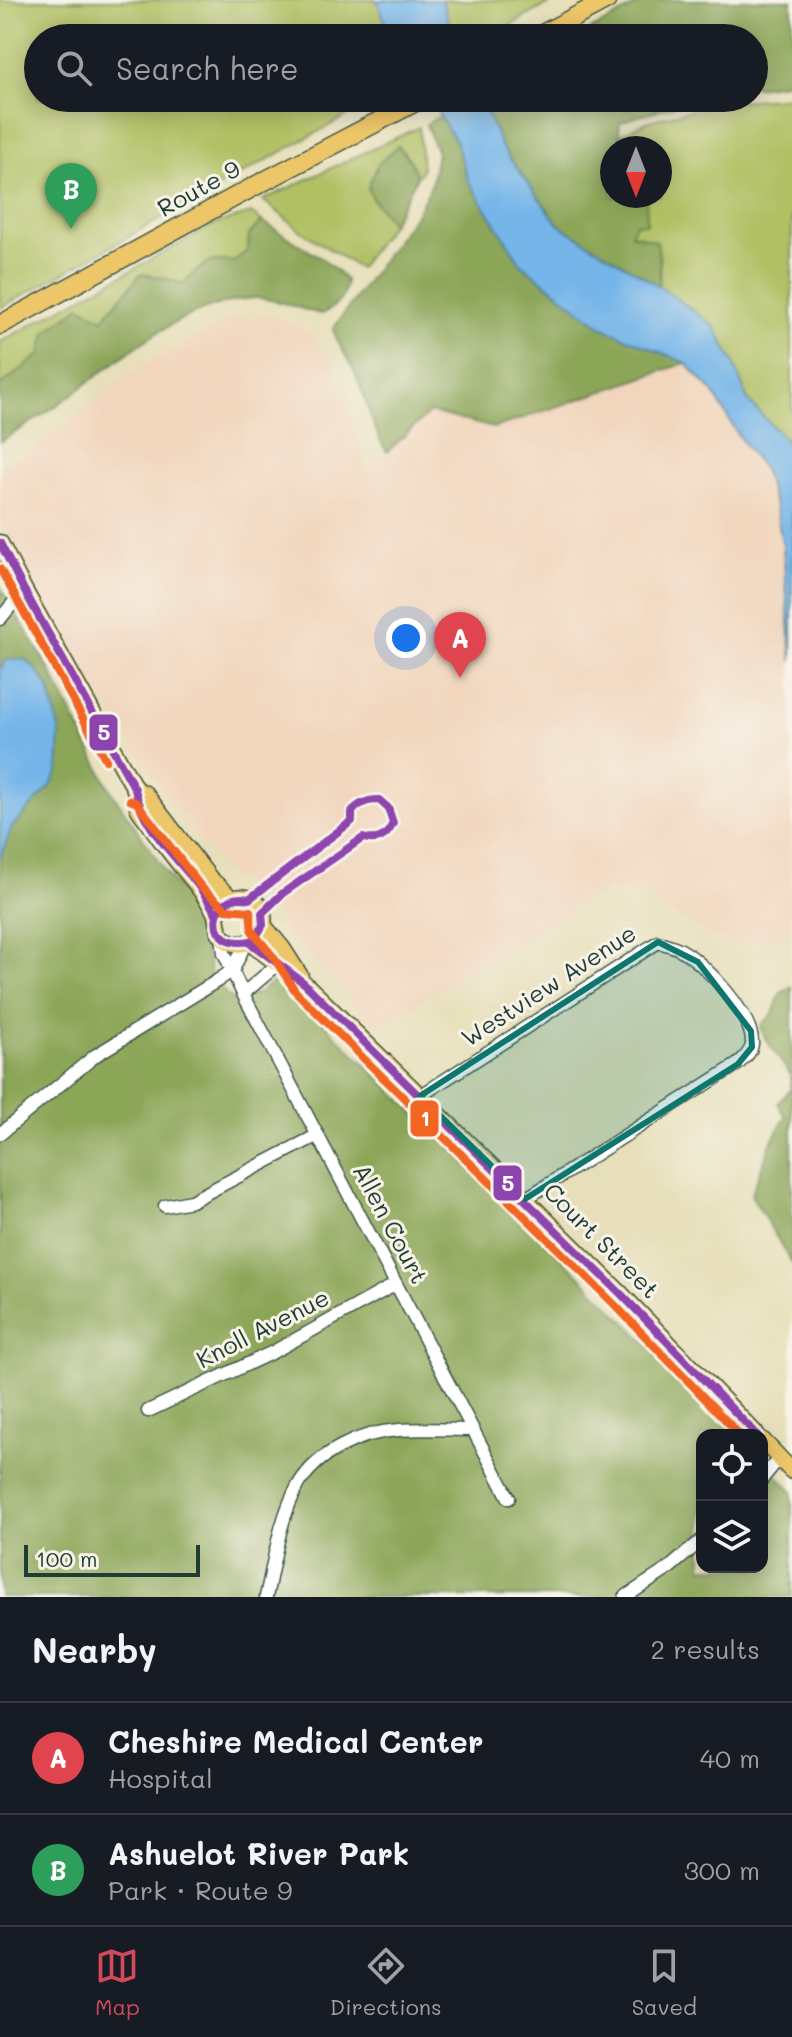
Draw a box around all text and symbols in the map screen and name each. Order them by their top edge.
search box [24,24,768,112]
icon: search [52,46,96,90]
text: Search here [116,48,299,88]
north arrow [600,136,672,208]
street label: Route 9 [151,152,245,223]
pin: B [45,163,97,229]
pin: A [434,612,486,678]
your location [386,618,426,658]
line badge: 5 [88,713,119,752]
text: 5 [98,717,111,746]
street label: Westview Avenue [455,917,642,1053]
line badge: 1 [409,1099,440,1138]
text: 1 [420,1103,430,1132]
street label: Allen Court [347,1158,436,1289]
line badge: 5 [492,1164,523,1202]
text: 5 [502,1168,515,1197]
street label: Court Street [538,1176,666,1304]
street label: Knoll Avenue [191,1281,334,1374]
map controls [696,1429,768,1573]
button: locate [696,1429,768,1501]
button: layers [696,1501,768,1573]
scale bar [24,1541,200,1577]
text: 100 m [36,1544,98,1573]
text: Nearby [32,1627,157,1672]
text: 2 results [651,1632,760,1666]
text: Cheshire Medical Center [108,1721,483,1761]
text: A [49,1741,67,1775]
text: 40 m [700,1741,760,1775]
text: Hospital [108,1761,213,1795]
text: Ashuelot River Park [108,1833,409,1873]
text: B [49,1853,67,1887]
text: 300 m [684,1853,760,1887]
text: Park · Route 9 [108,1873,292,1907]
tab: Map [95,1944,140,2021]
tab: Directions [330,1944,442,2021]
tab: Saved [632,1944,697,2021]

